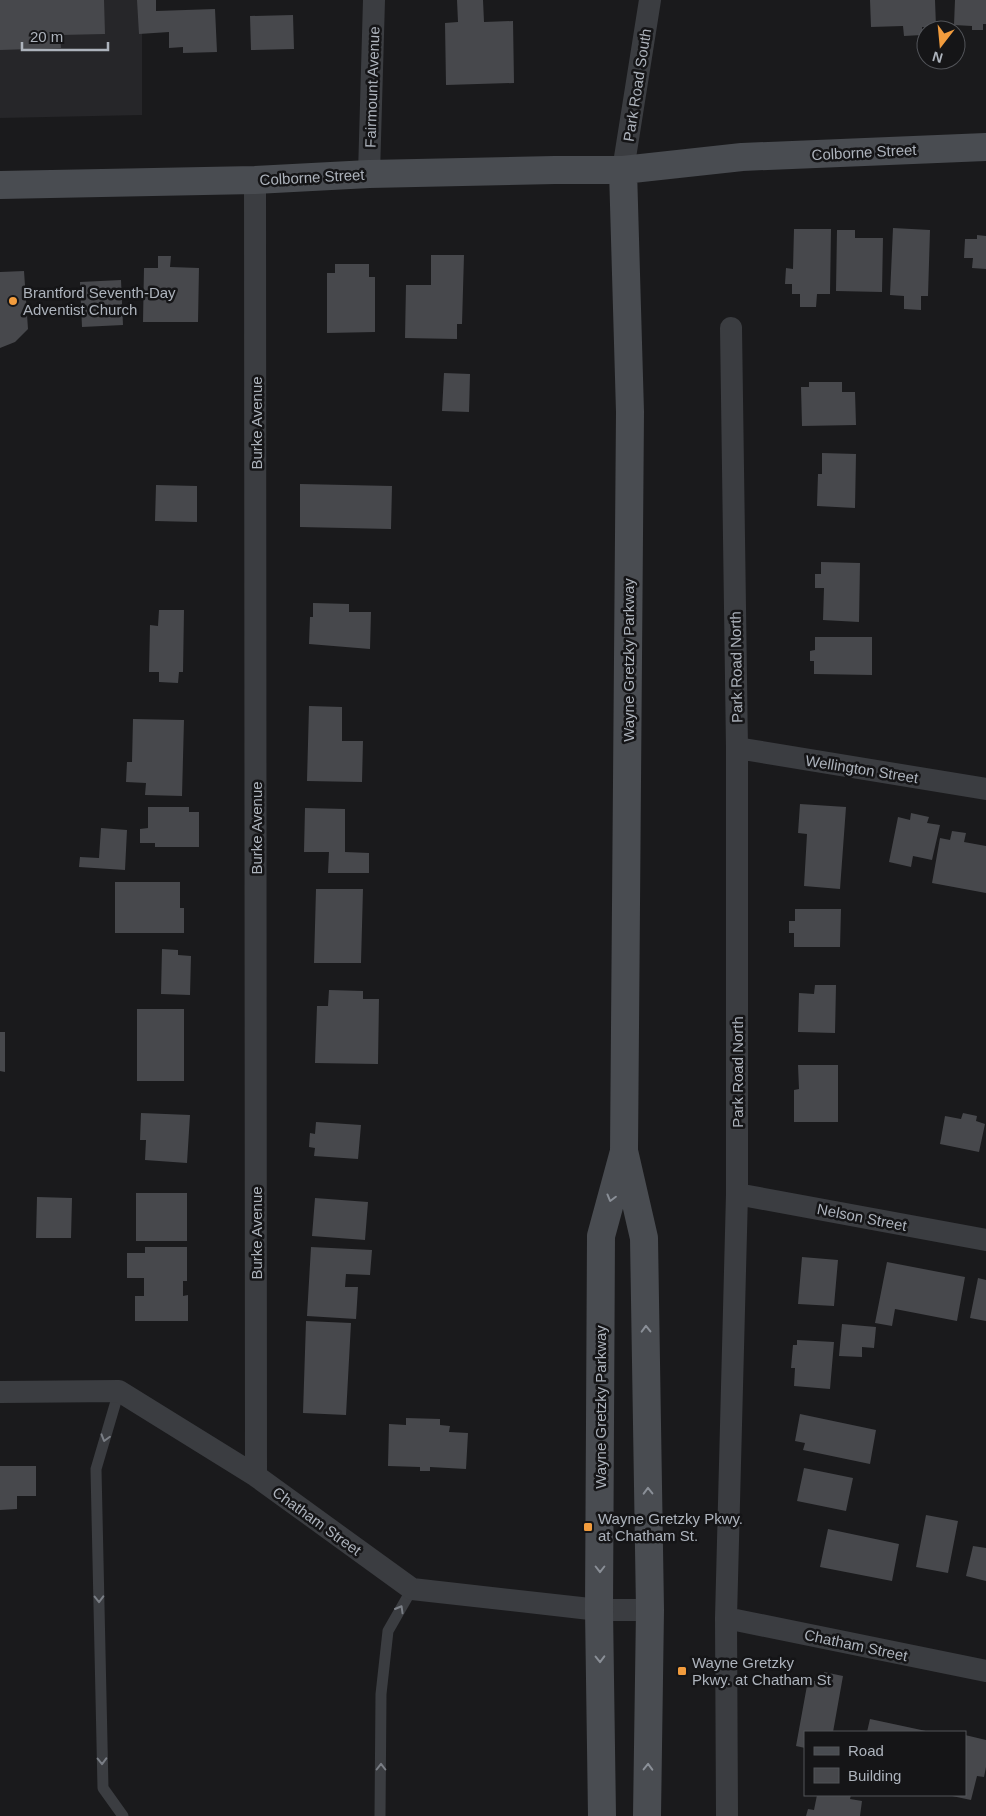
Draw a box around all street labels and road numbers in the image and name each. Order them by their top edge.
street label: Fairmount Avenue [361,26,383,148]
street label: Park Road South [620,27,654,143]
street label: Colborne Street [811,141,918,163]
street label: Colborne Street [259,166,366,188]
street label: Burke Avenue [248,376,265,470]
street label: Wayne Gretzky Parkway [620,578,637,742]
street label: Park Road North [727,611,745,723]
street label: Wellington Street [804,752,920,786]
street label: Burke Avenue [248,781,265,875]
street label: Park Road North [729,1016,746,1128]
street label: Burke Avenue [248,1186,265,1280]
street label: Nelson Street [816,1200,909,1234]
street label: Wayne Gretzky Parkway [592,1325,609,1489]
street label: Chatham Street [270,1483,365,1559]
street label: Chatham Street [803,1626,910,1664]

